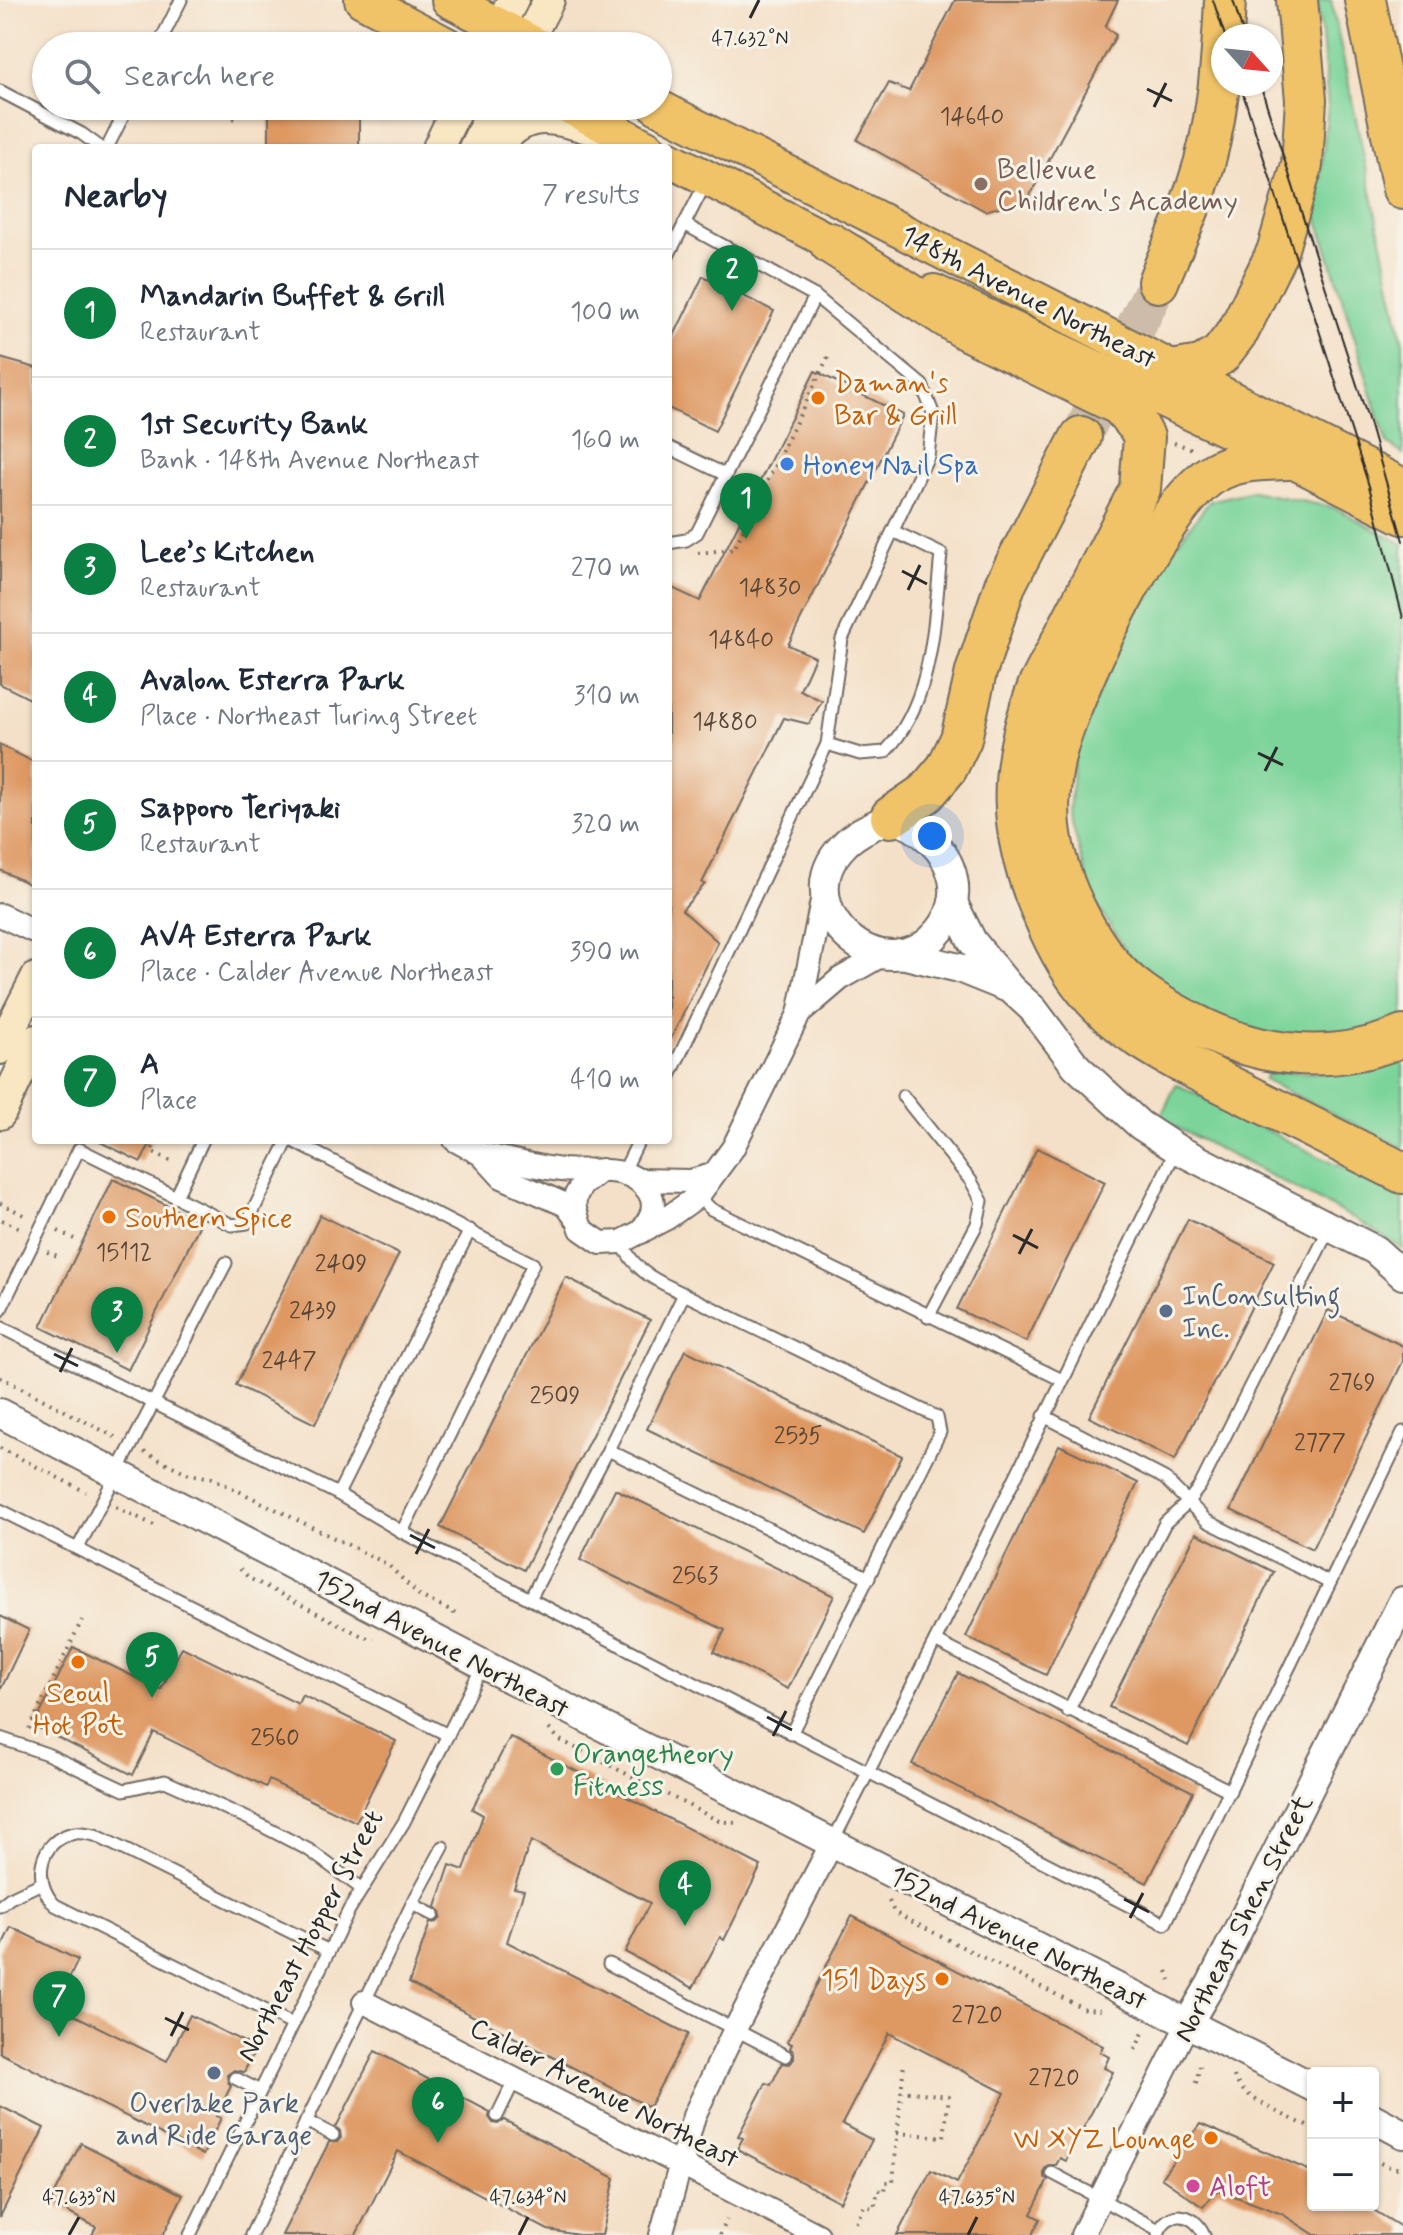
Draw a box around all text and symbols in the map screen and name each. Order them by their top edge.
north arrow [1211,24,1283,96]
text: 47.632°N [711,26,789,53]
search box [32,32,672,120]
icon: search [60,54,104,98]
text: Search here [124,57,275,96]
house number: 14640 [940,102,1004,133]
place label: Bellevue Children's Academy [997,152,1238,221]
text: Nearby [64,174,168,219]
marker: Bellevue Children's Academy [972,175,990,193]
text: 7 results [542,179,640,213]
street label: 148th Avenue Northeast [894,218,1163,379]
pin: 2 [706,245,758,311]
text: Mandarin Buffet & Grill [140,277,446,316]
text: 1 [84,296,96,330]
text: 100 m [570,296,640,330]
text: Restaurant [140,316,261,350]
place label: Daman's Bar & Grill [834,366,958,435]
marker: Daman's Bar & Grill [809,389,827,407]
text: 1st Security Bank [140,405,368,444]
text: 2 [84,424,96,458]
text: 160 m [571,424,640,458]
text: Bank · 148th Avenue Northeast [140,444,479,478]
place label: Honey Nail Spa [803,448,979,485]
marker: Honey Nail Spa [778,455,796,473]
pin: 1 [720,473,772,539]
text: Lee’s Kitchen [140,533,315,572]
text: 3 [84,552,96,586]
text: 270 m [571,552,640,586]
text: Restaurant [140,572,261,606]
house number: 14830 [739,573,801,604]
house number: 14840 [708,625,774,656]
text: Avalon Esterra Park [140,661,405,700]
text: 4 [82,680,98,714]
text: 310 m [574,680,640,714]
text: Place · Northeast Turing Street [140,700,477,734]
house number: 14880 [692,707,758,738]
text: Sapporo Teriyaki [140,789,340,828]
text: 5 [82,808,98,842]
text: 320 m [571,808,640,842]
your location [912,816,952,856]
text: Restaurant [140,828,261,862]
text: AVA Esterra Park [140,917,371,956]
text: 6 [83,936,97,970]
text: 390 m [569,936,640,970]
text: Place · Calder Avenue Northeast [140,956,494,990]
text: A [140,1045,160,1084]
text: 7 [82,1064,98,1098]
text: 410 m [570,1064,640,1098]
text: Place [140,1084,197,1118]
place label: Southern Spice [125,1201,293,1238]
marker: Southern Spice [100,1208,118,1226]
house number: 15112 [96,1238,152,1269]
house number: 2409 [315,1249,367,1280]
place label: InConsulting Inc. [1182,1279,1340,1348]
pin: 3 [91,1287,143,1353]
house number: 2439 [289,1296,337,1327]
marker: InConsulting Inc. [1157,1302,1175,1320]
house number: 2447 [261,1346,317,1377]
house number: 2769 [1329,1368,1375,1399]
house number: 2509 [530,1381,580,1412]
house number: 2535 [774,1421,822,1452]
house number: 2777 [1294,1428,1346,1459]
house number: 2563 [672,1561,718,1592]
street label: 152nd Avenue Northeast [306,1562,576,1729]
pin: 5 [126,1632,178,1698]
marker: Seoul Hot Pot [69,1653,87,1671]
place label: Seoul Hot Pot [33,1676,124,1745]
house number: 2560 [250,1723,300,1754]
place label: Orangetheory Fitness [573,1737,734,1806]
marker: Orangetheory Fitness [548,1760,566,1778]
street label: Northeast Shen Street [1166,1789,1323,2049]
street label: Northeast Hopper Street [229,1804,393,2069]
street label: 152nd Avenue Northeast [883,1858,1154,2021]
pin: 4 [659,1860,711,1926]
place label: 151 Days [821,1963,926,2000]
marker: 151 Days [933,1970,951,1988]
pin: 7 [33,1971,85,2037]
house number: 2720 [951,2000,1003,2031]
street label: Calder Avenue Northeast [463,2010,745,2179]
house number: 2720 [1028,2063,1080,2094]
marker: Overlake Park and Ride Garage [205,2064,223,2082]
map controls [1307,2067,1379,2211]
button: + [1307,2067,1379,2139]
pin: 6 [412,2077,464,2143]
place label: Overlake Park and Ride Garage [116,2086,312,2155]
place label: W XYZ Lounge [1013,2122,1195,2159]
marker: W XYZ Lounge [1202,2129,1220,2147]
button: − [1307,2139,1379,2211]
place label: Aloft [1209,2170,1271,2207]
marker: Aloft [1184,2177,1202,2195]
text: 47.633°N [42,2185,116,2212]
text: 47.634°N [490,2185,566,2212]
text: 47.635°N [939,2185,1015,2212]

